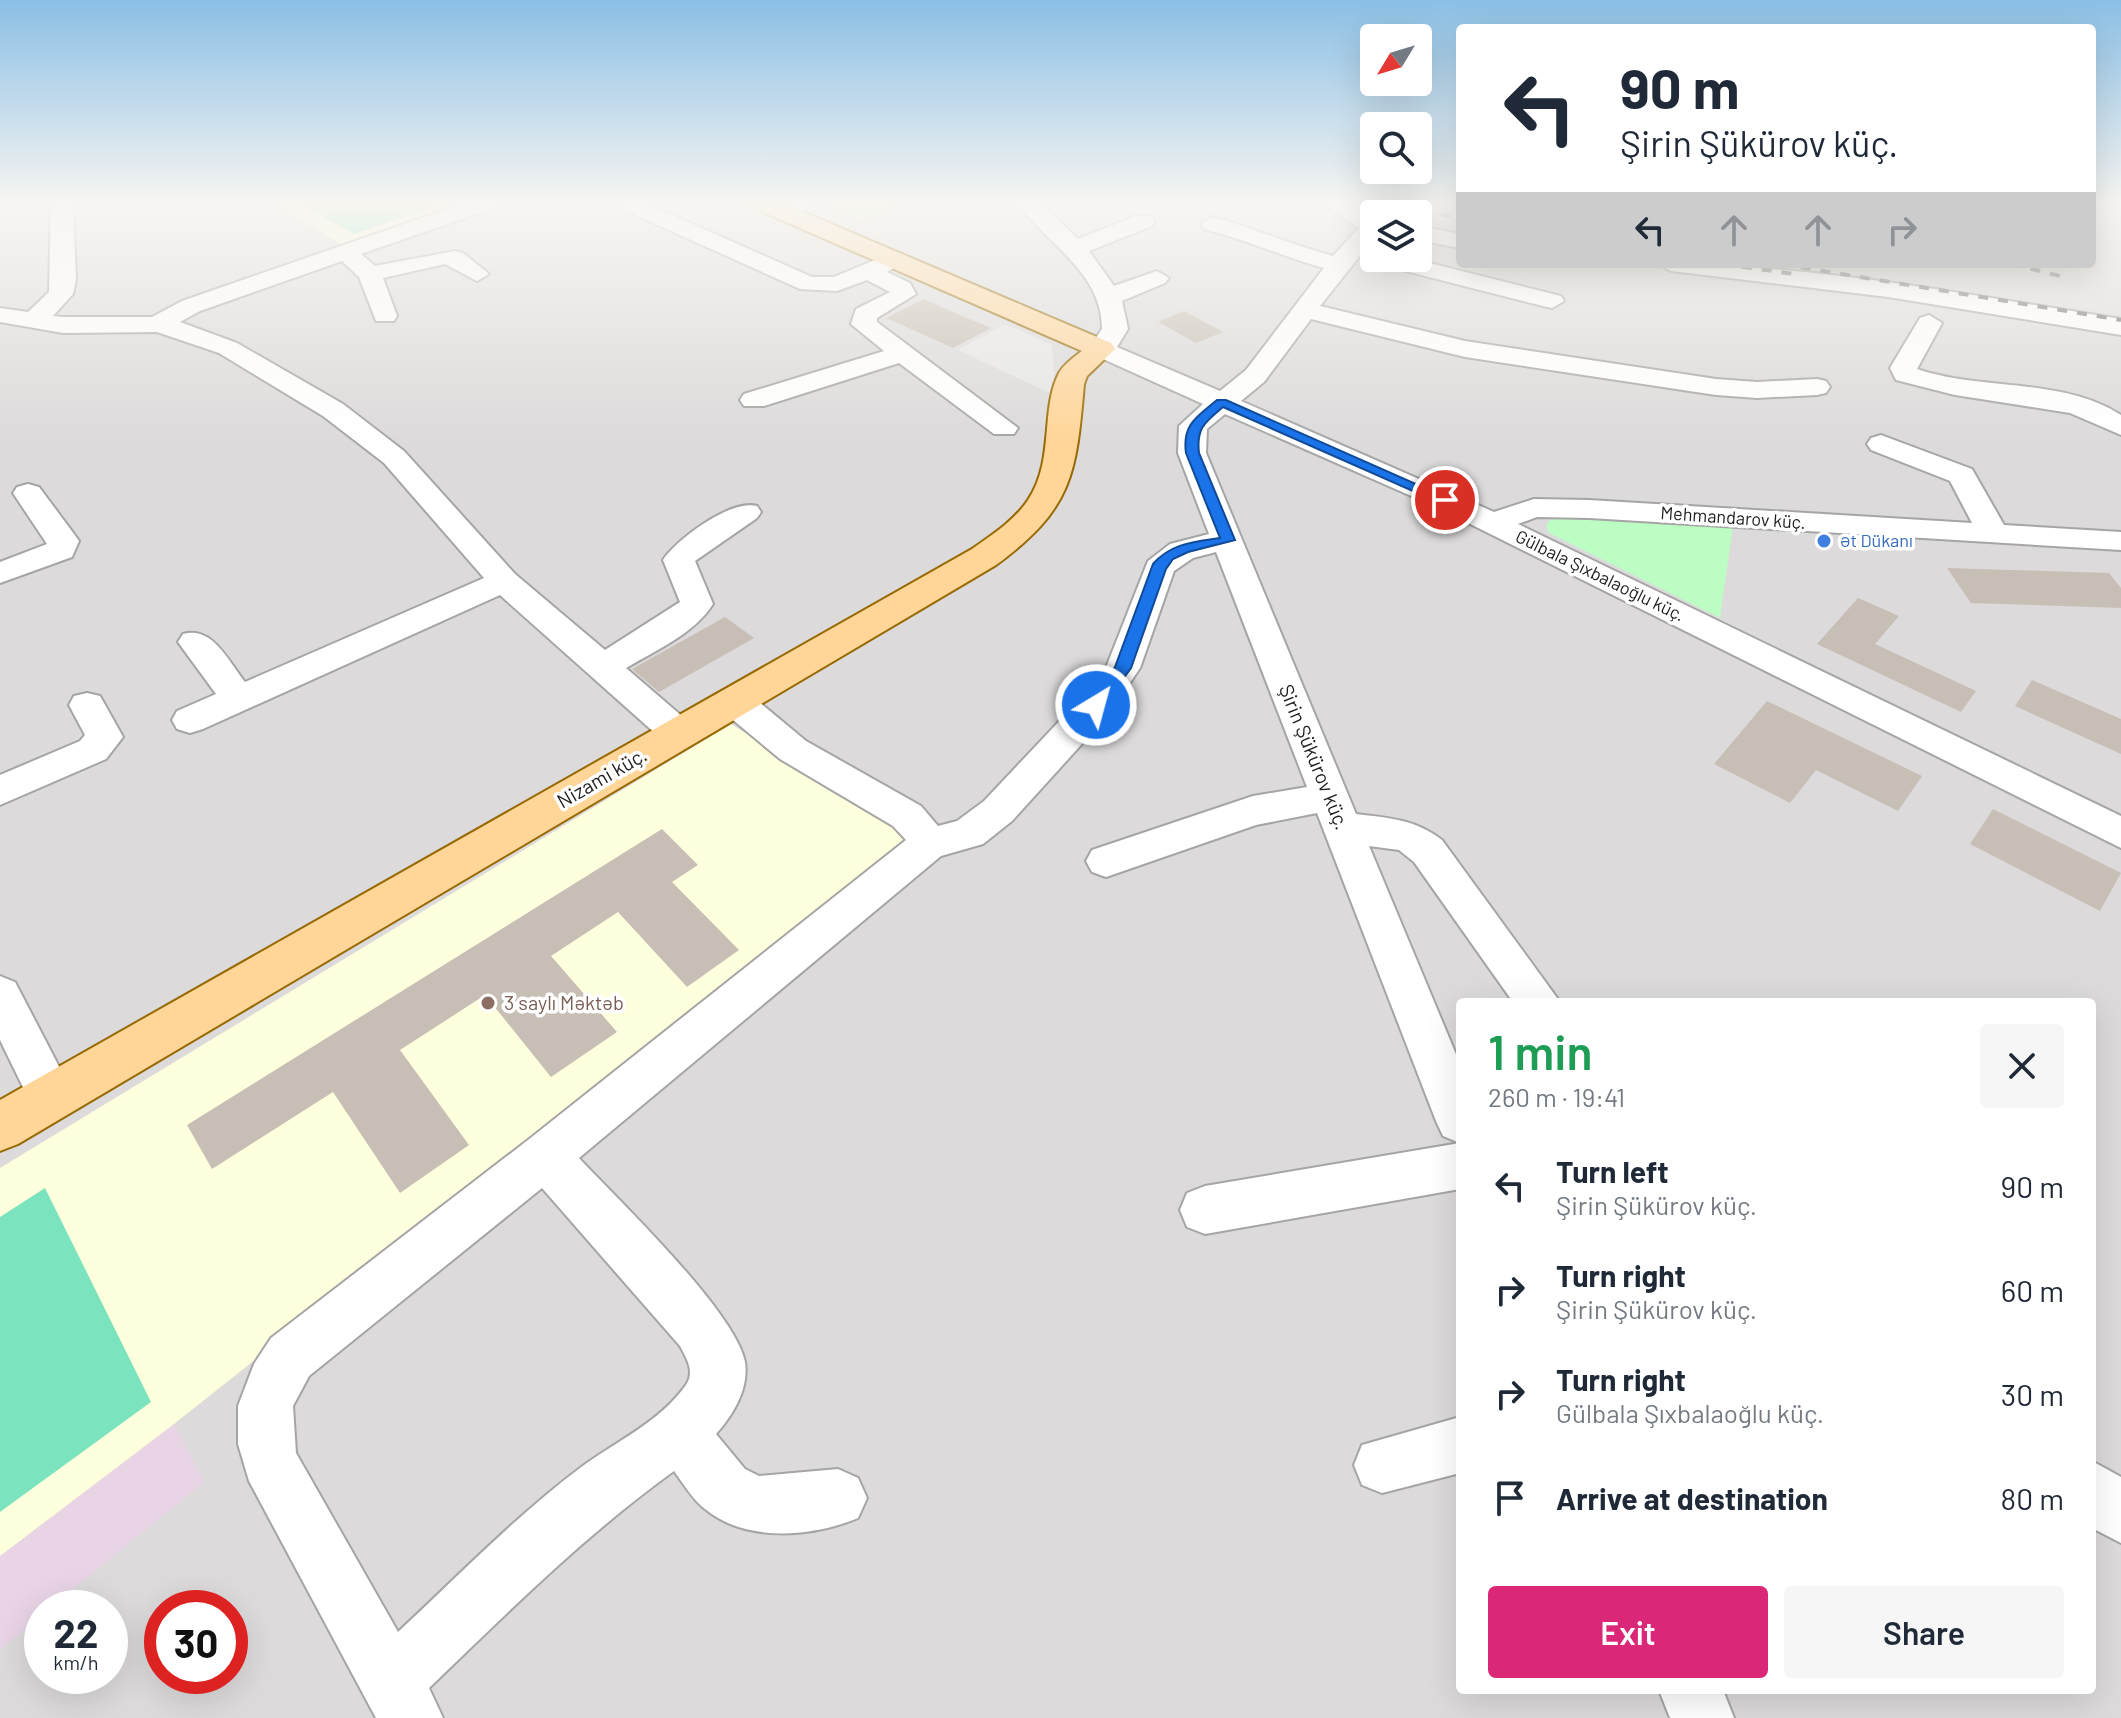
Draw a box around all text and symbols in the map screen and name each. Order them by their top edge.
north arrow [1360,24,1432,96]
map controls [1360,24,1432,272]
text: 90 m [1620,53,1740,120]
icon: left [1488,56,1592,160]
button: search [1360,112,1432,184]
text: Şirin Şükürov küç. [1620,121,1898,164]
button: layers [1360,200,1432,272]
icon: left [1628,208,1672,252]
icon: ahead [1712,208,1756,252]
icon: ahead [1796,208,1840,252]
icon: right [1880,208,1924,252]
pin [1411,466,1479,534]
icon: arrive [1423,478,1467,522]
street label: Mehmandarov küç. [1660,501,1806,533]
street label: Gülbala Şıxbalaoğlu küç. [1512,525,1689,626]
place label: Ət Dükanı [1840,529,1913,551]
marker: Ət Dükanı [1815,532,1833,550]
position arrow [1054,663,1138,747]
street label: Şirin Şükürov küç. [1275,680,1355,833]
street label: Nizami küç. [552,742,651,812]
place label: 3 saylı Məktəb [504,990,624,1014]
marker: 3 saylı Məktəb [479,994,497,1012]
text: 1 min [1488,1022,1593,1080]
button: close [1980,1024,2064,1108]
text: 260 m · 19:41 [1488,1081,1625,1112]
text: Turn left [1556,1153,1669,1189]
icon: left [1488,1164,1532,1208]
text: 90 m [2001,1168,2064,1204]
text: Şirin Şükürov küç. [1556,1189,1757,1220]
text: Turn right [1556,1257,1686,1293]
icon: right [1488,1268,1532,1312]
text: 60 m [2001,1272,2064,1308]
text: Şirin Şükürov küç. [1556,1293,1757,1324]
text: Turn right [1556,1361,1686,1397]
icon: right [1488,1372,1532,1416]
text: 30 m [2001,1376,2064,1412]
text: Gülbala Şıxbalaoğlu küç. [1556,1397,1824,1428]
icon: arrive [1488,1476,1532,1520]
text: Arrive at destination [1556,1480,1828,1516]
text: 80 m [2001,1480,2064,1516]
button: Exit [1488,1586,1768,1678]
button: Share [1784,1586,2064,1678]
speed limit sign: 30 [144,1590,248,1694]
text: 22 [54,1608,98,1656]
text: km/h [53,1650,99,1674]

